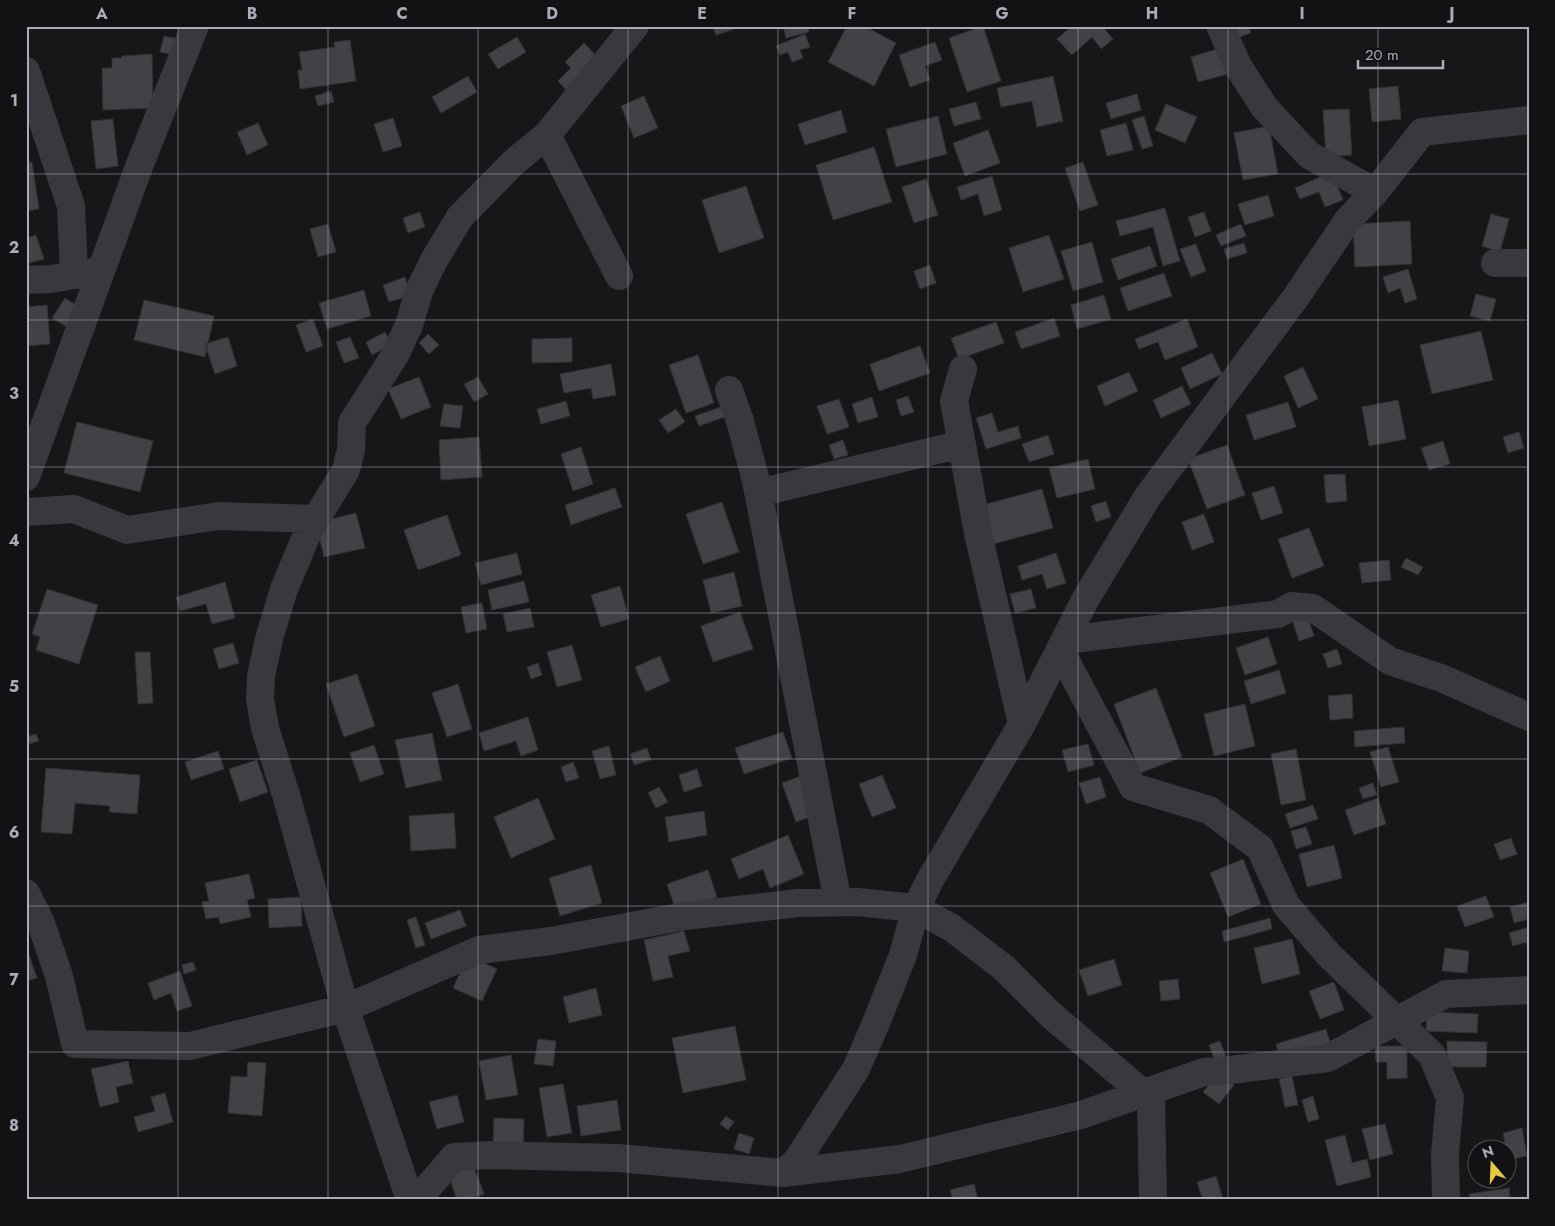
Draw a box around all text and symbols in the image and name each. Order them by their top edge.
text: A [95,2,108,25]
text: B [247,2,257,25]
text: C [396,2,408,25]
text: D [546,2,558,25]
text: E [697,2,707,25]
text: F [848,2,856,25]
text: G [995,2,1009,25]
text: H [1146,2,1158,25]
text: I [1299,2,1305,25]
text: J [1446,2,1455,25]
scale bar [1358,38,1442,70]
text: 20 m [1365,44,1399,66]
text: 1 [10,89,18,112]
text: 2 [9,236,19,259]
text: 3 [9,382,19,405]
text: 4 [8,529,20,552]
text: 5 [9,675,19,698]
text: 6 [9,821,19,844]
text: 7 [9,968,19,991]
text: 8 [9,1114,19,1137]
north arrow [1468,1138,1518,1188]
text: N [1479,1140,1496,1163]

